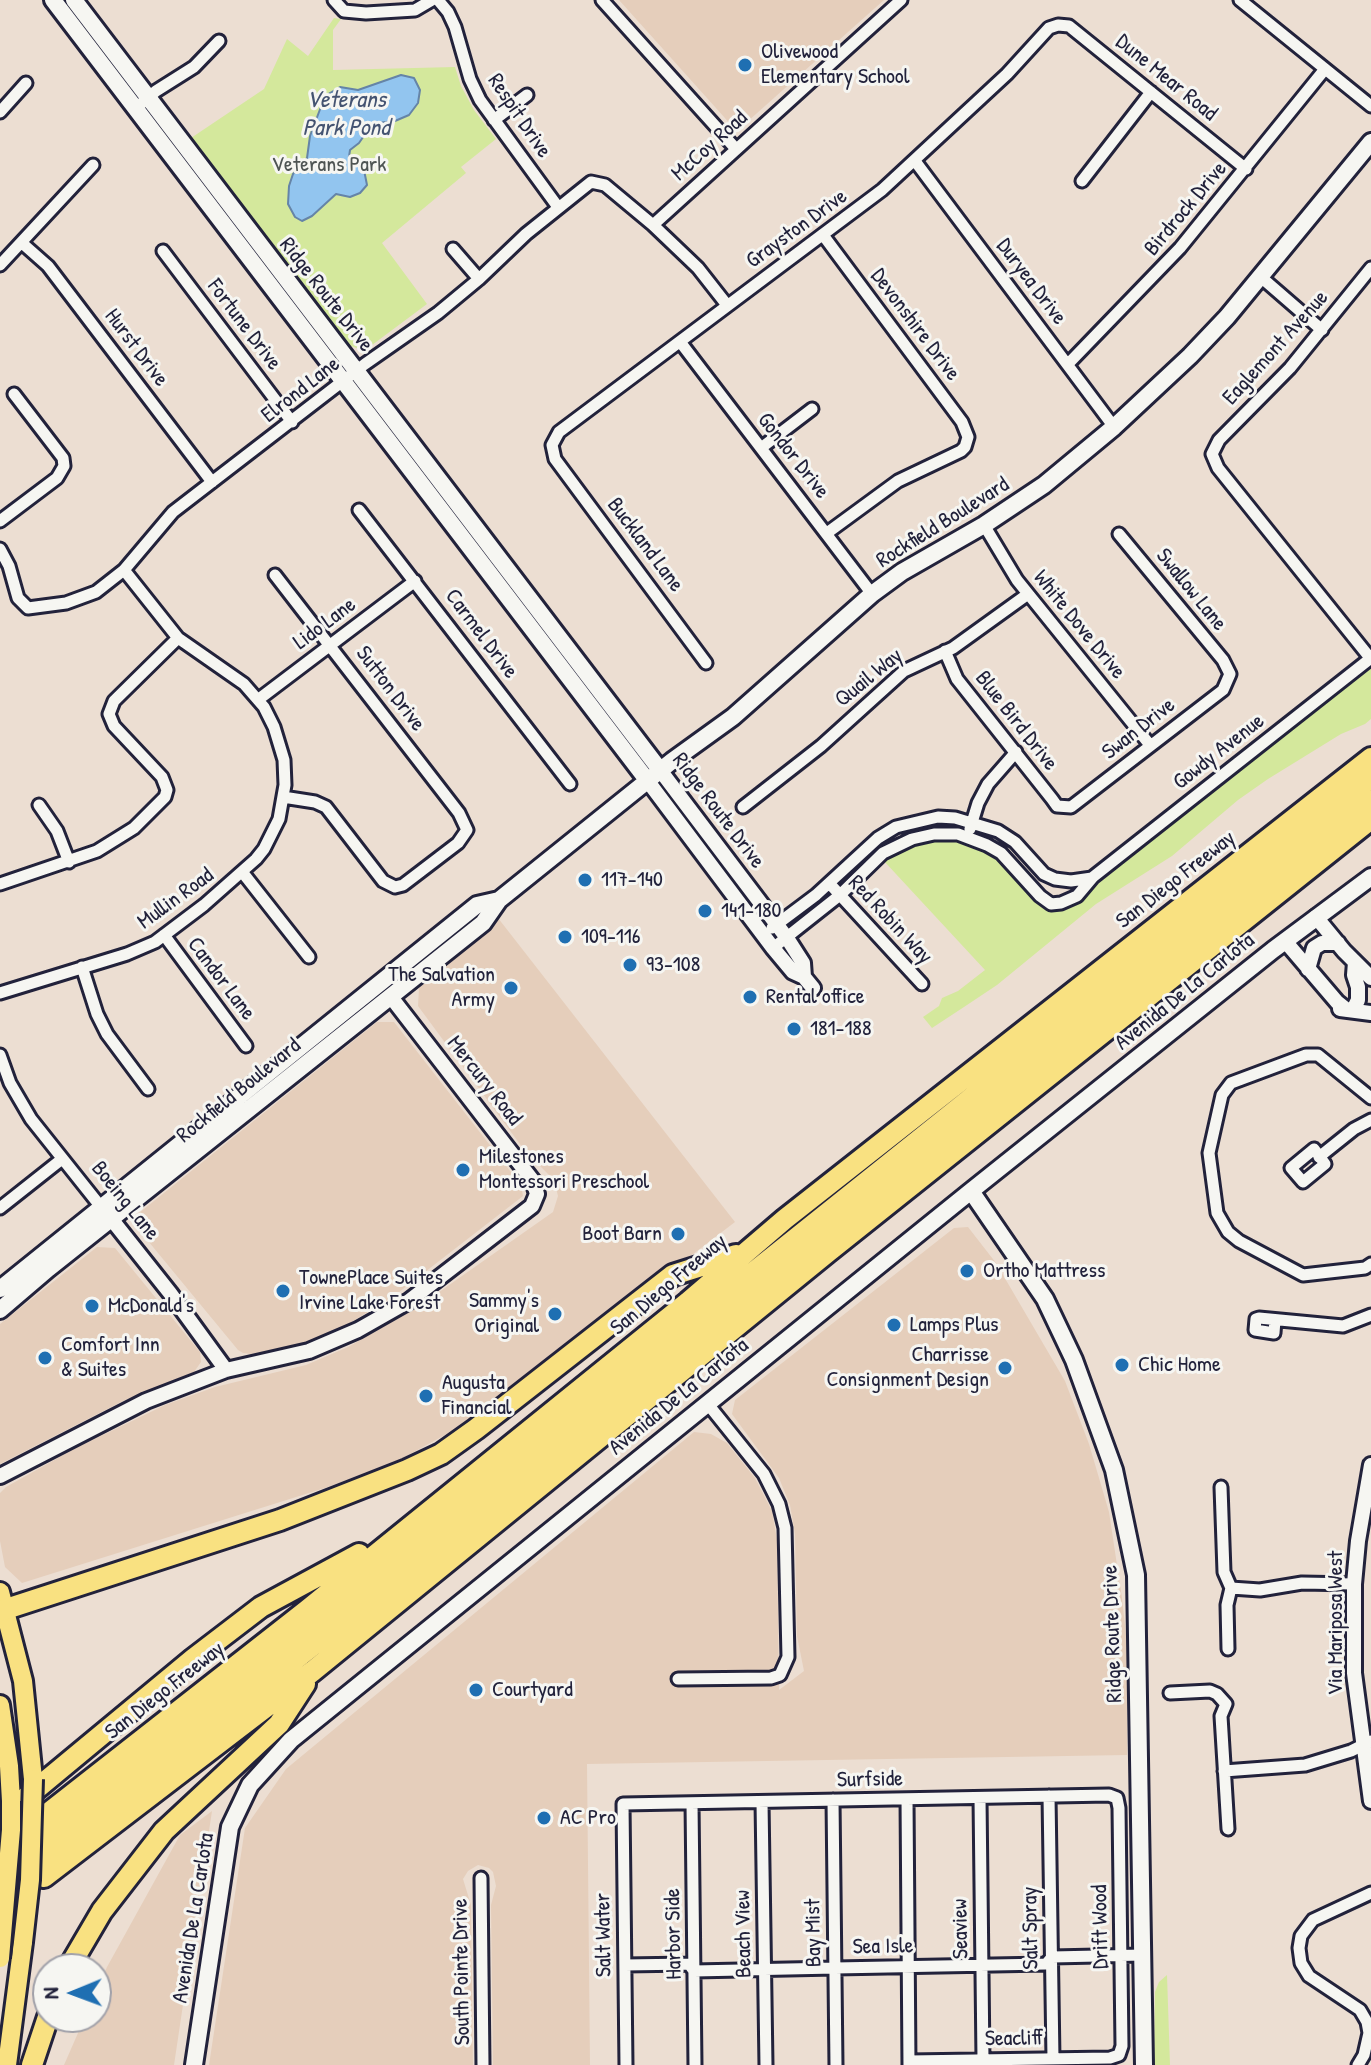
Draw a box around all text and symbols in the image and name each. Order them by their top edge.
street label: Dune Mear Road [1110,29,1222,127]
place label: Olivewood Elementary School [761,39,909,90]
marker: Olivewood Elementary School [736,56,754,74]
street label: Respit Drive [481,69,557,163]
water label: Veterans Park Pond [302,87,390,143]
street label: McCoy Road [667,105,753,187]
park label: Veterans Park [272,152,386,178]
street label: Birdrock Drive [1139,157,1233,261]
street label: Grayston Drive [741,184,853,274]
street label: Ridge Route Drive [273,233,379,357]
street label: Duryea Drive [990,234,1072,330]
street label: Devonshire Drive [864,264,966,386]
street label: Fortune Drive [201,274,287,376]
street label: Eaglemont Avenue [1218,285,1334,411]
street label: Hurst Drive [98,304,174,392]
street label: Elrond Lane [257,351,345,429]
street label: Gondor Drive [751,408,835,504]
street label: Rockfield Boulevard [872,472,1014,574]
street label: Buckland Lane [601,493,689,597]
street label: Swallow Lane [1150,544,1232,636]
street label: White Dove Drive [1027,565,1131,685]
street label: Carmel Drive [439,584,523,684]
street label: Lido Lane [289,592,361,656]
street label: Sutton Drive [350,641,430,737]
street label: Quail Way [830,643,908,713]
street label: Blue Bird Drive [969,666,1063,776]
street label: Swan Drive [1097,692,1181,766]
street label: Gowdy Avenue [1168,708,1270,796]
street label: Ridge Route Drive [666,748,770,874]
street label: San Diego Freeway [1111,825,1241,935]
street label: Mullin Road [133,863,219,935]
place label: 117-140 [601,867,663,893]
street label: Red Robin Way [842,870,938,970]
marker: 117-140 [576,871,594,889]
place label: 141-180 [721,898,781,924]
marker: 141-180 [696,902,714,920]
place label: 109-116 [581,924,641,950]
marker: 109-116 [556,928,574,946]
street label: Avenida De La Carlota [1110,928,1260,1056]
street label: Candor Lane [181,932,261,1026]
place label: 93-108 [646,952,700,978]
marker: 93-108 [621,956,639,974]
place label: The Salvation Army [388,962,495,1014]
marker: The Salvation Army [502,979,520,997]
place label: Rental office [766,984,864,1010]
marker: Rental office [741,988,759,1006]
place label: 181-188 [810,1016,871,1042]
marker: 181-188 [785,1020,803,1038]
street label: Mercury Road [441,1031,527,1131]
street label: Rockfield Boulevard [172,1033,306,1149]
place label: Milestones Montessori Preschool [479,1144,649,1196]
street label: Boeing Lane [85,1156,165,1246]
marker: Milestones Montessori Preschool [454,1161,472,1179]
place label: Boot Barn [582,1221,662,1247]
marker: Boot Barn [669,1225,687,1243]
street label: San Diego Freeway [605,1229,733,1341]
place label: Ortho Mattress [983,1258,1105,1284]
marker: Ortho Mattress [958,1262,976,1280]
place label: TownePlace Suites Irvine Lake Forest [299,1265,443,1316]
marker: TownePlace Suites Irvine Lake Forest [274,1282,292,1300]
place label: Sammy's Original [469,1288,539,1340]
place label: McDonald's [108,1293,194,1319]
marker: McDonald's [83,1297,101,1315]
marker: Sammy's Original [546,1305,564,1323]
place label: Lamps Plus [910,1312,998,1338]
marker: Lamps Plus [885,1316,903,1334]
place label: Comfort Inn & Suites [61,1332,160,1384]
street label: Avenida De La Carlota [604,1333,754,1461]
place label: Charrisse Consignment Design [826,1342,989,1394]
marker: Comfort Inn & Suites [36,1349,54,1367]
place label: Chic Home [1138,1352,1221,1378]
marker: Chic Home [1113,1356,1131,1374]
marker: Charrisse Consignment Design [996,1359,1014,1377]
place label: Augusta Financial [442,1370,512,1422]
marker: Augusta Financial [417,1387,435,1405]
street label: Via Mariposa West [1323,1551,1349,1695]
street label: Ridge Route Drive [1097,1565,1129,1703]
street label: San Diego Freeway [100,1636,230,1746]
place label: Courtyard [492,1677,573,1703]
marker: Courtyard [467,1681,485,1699]
street label: Surfside [837,1766,903,1794]
place label: AC Pro [560,1805,616,1831]
marker: AC Pro [535,1809,553,1827]
street label: Avenida De La Carlota [168,1831,220,2005]
street label: Drift Wood [1087,1885,1115,1969]
street label: Salt Spray [1017,1886,1045,1970]
street label: Harbor Side [660,1888,688,1980]
street label: Beach View [730,1890,758,1978]
street label: Salt Water [590,1893,618,1977]
street label: South Pointe Drive [448,1898,476,2046]
street label: Bay Mist [800,1899,828,1967]
street label: Seaview [947,1899,975,1959]
street label: Sea Isle [852,1933,914,1961]
north arrow [32,1953,112,2033]
text: N [35,1987,65,2000]
street label: Seacliff [985,2025,1043,2053]

